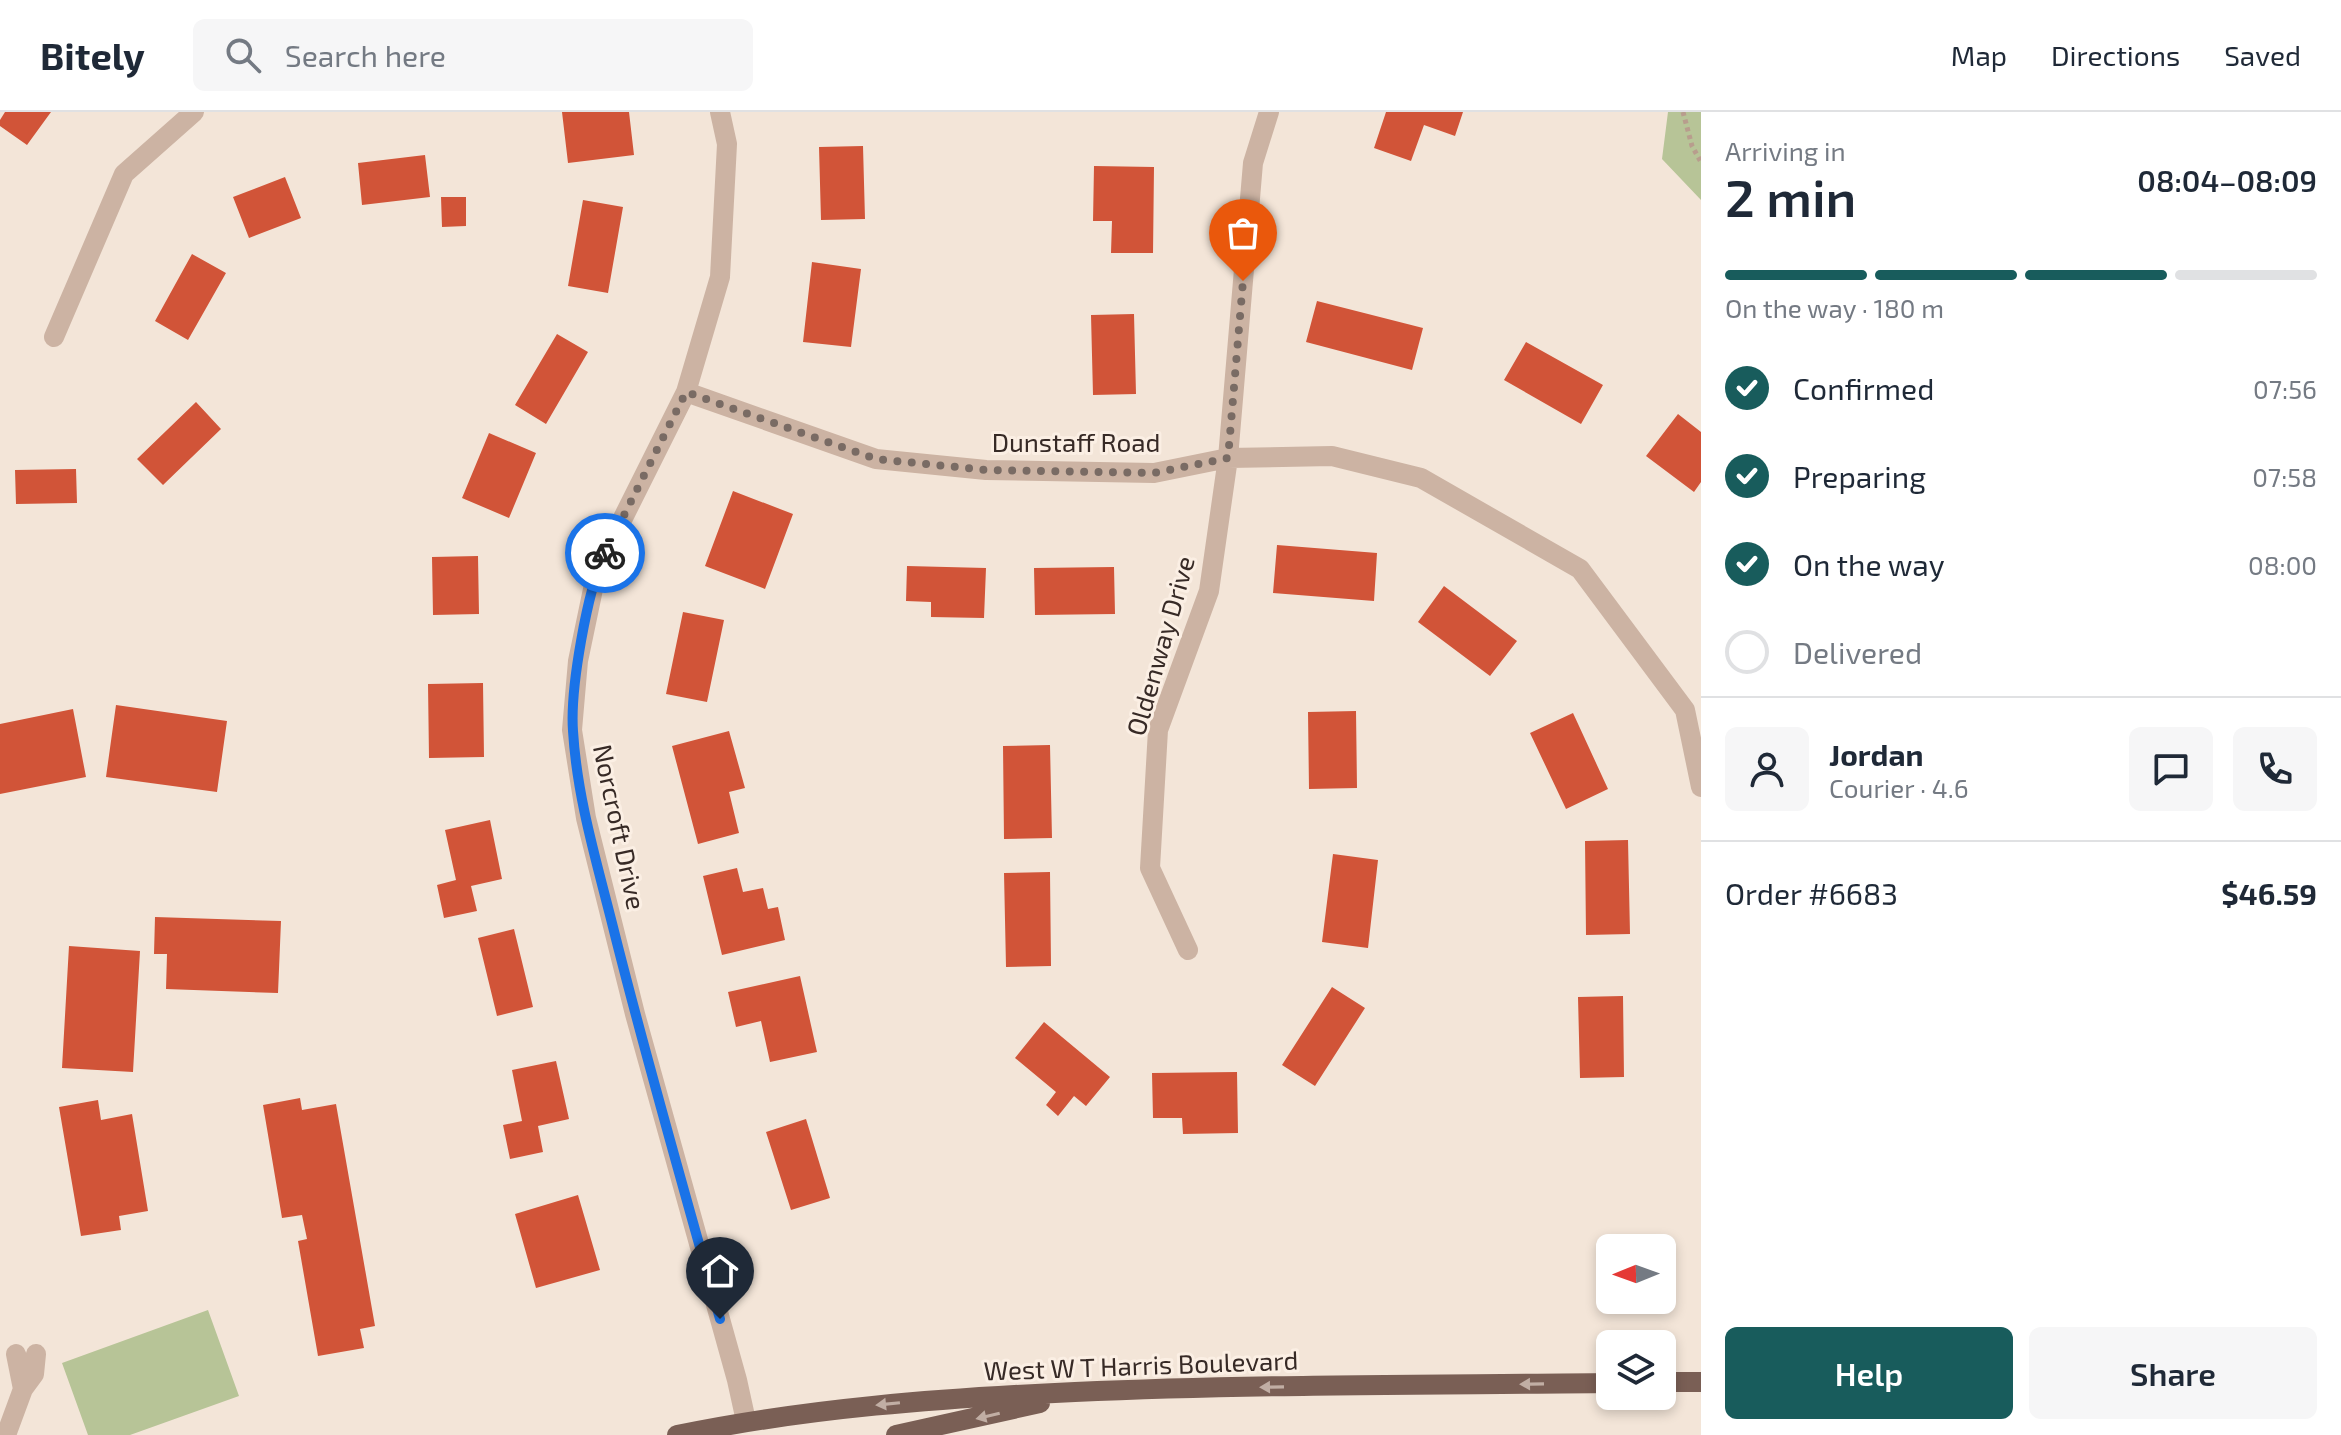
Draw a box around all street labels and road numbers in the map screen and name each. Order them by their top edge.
street label: Dunstaff Road [992,426,1160,457]
street label: Oldenway Drive [1119,552,1200,739]
street label: Norcroft Drive [588,741,653,912]
street label: West W T Harris Boulevard [983,1344,1299,1385]

